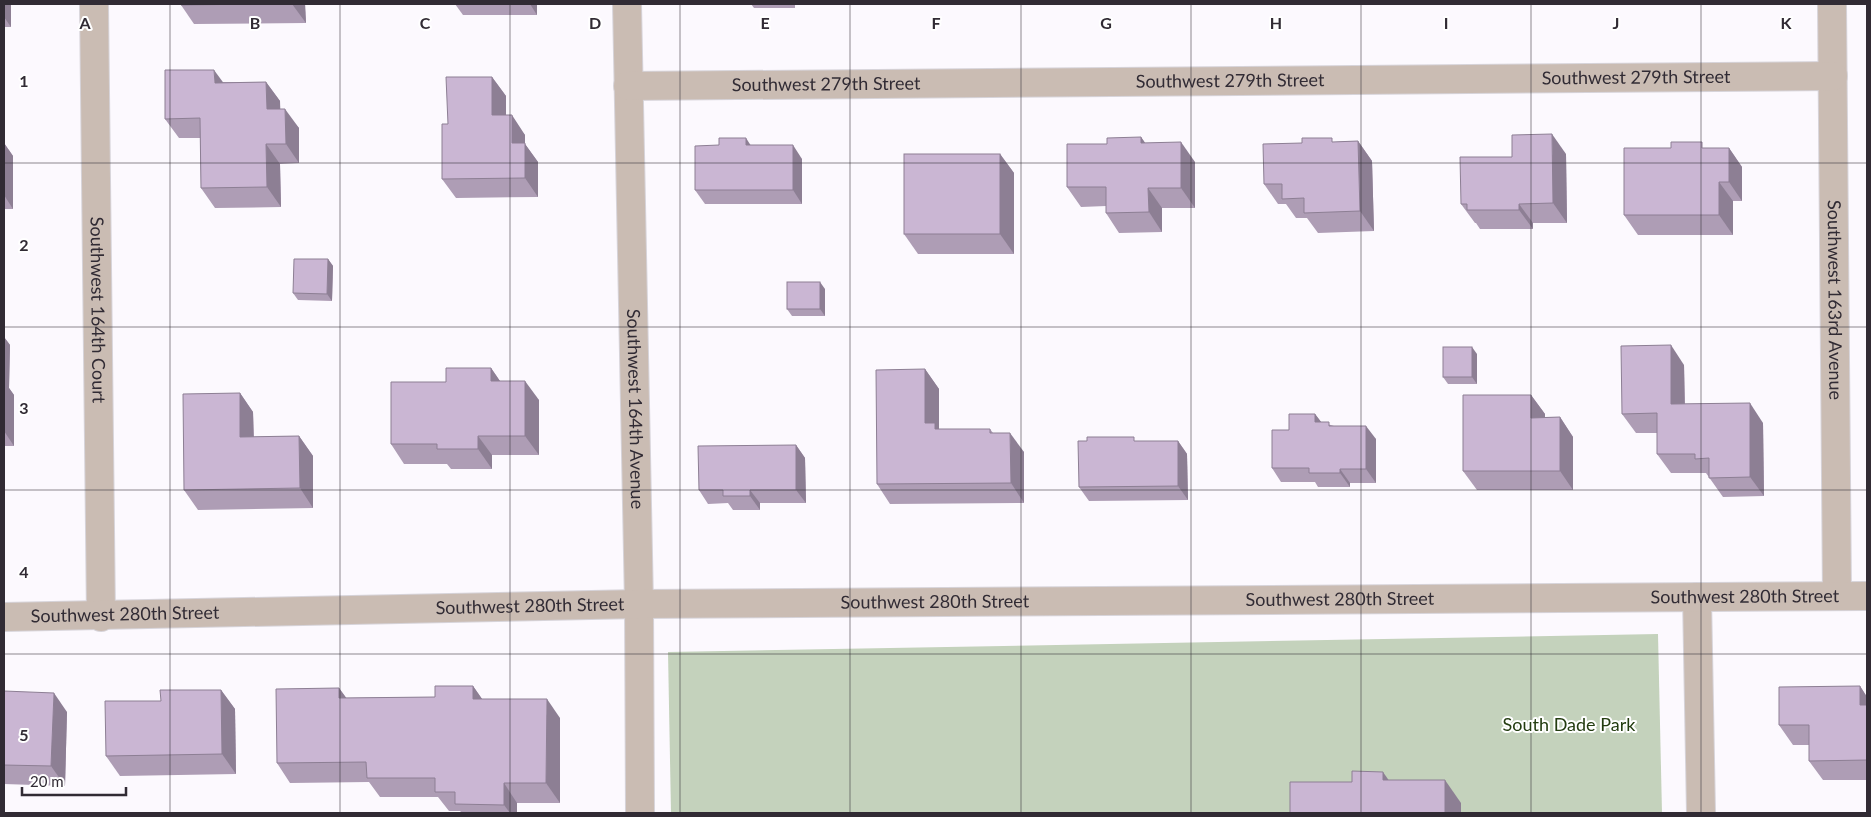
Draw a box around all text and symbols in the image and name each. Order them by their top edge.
text: A [78,13,91,32]
text: B [250,13,260,32]
text: C [420,13,431,32]
text: D [589,13,601,32]
text: E [760,13,770,32]
text: F [931,13,941,32]
text: G [1100,13,1112,32]
text: H [1270,13,1282,32]
text: I [1444,13,1448,32]
text: J [1613,13,1619,32]
text: K [1781,13,1793,32]
street label: Southwest 279th Street [1542,65,1731,88]
street label: Southwest 279th Street [1136,68,1325,92]
text: 1 [19,71,29,90]
street label: Southwest 279th Street [732,72,921,95]
street label: Southwest 163rd Avenue [1824,200,1847,400]
street label: Southwest 164th Court [86,217,111,404]
text: 2 [19,235,29,254]
street label: Southwest 164th Avenue [623,309,649,509]
text: 3 [19,398,29,417]
text: 4 [19,562,29,581]
street label: Southwest 280th Street [1650,584,1840,607]
street label: Southwest 280th Street [1245,587,1435,610]
street label: Southwest 280th Street [840,589,1030,613]
street label: Southwest 280th Street [435,592,625,618]
street label: Southwest 280th Street [30,601,220,626]
park label: South Dade Park [1503,713,1636,735]
text: 5 [19,725,29,744]
scale bar [22,764,126,796]
text: 20 m [30,772,64,790]

